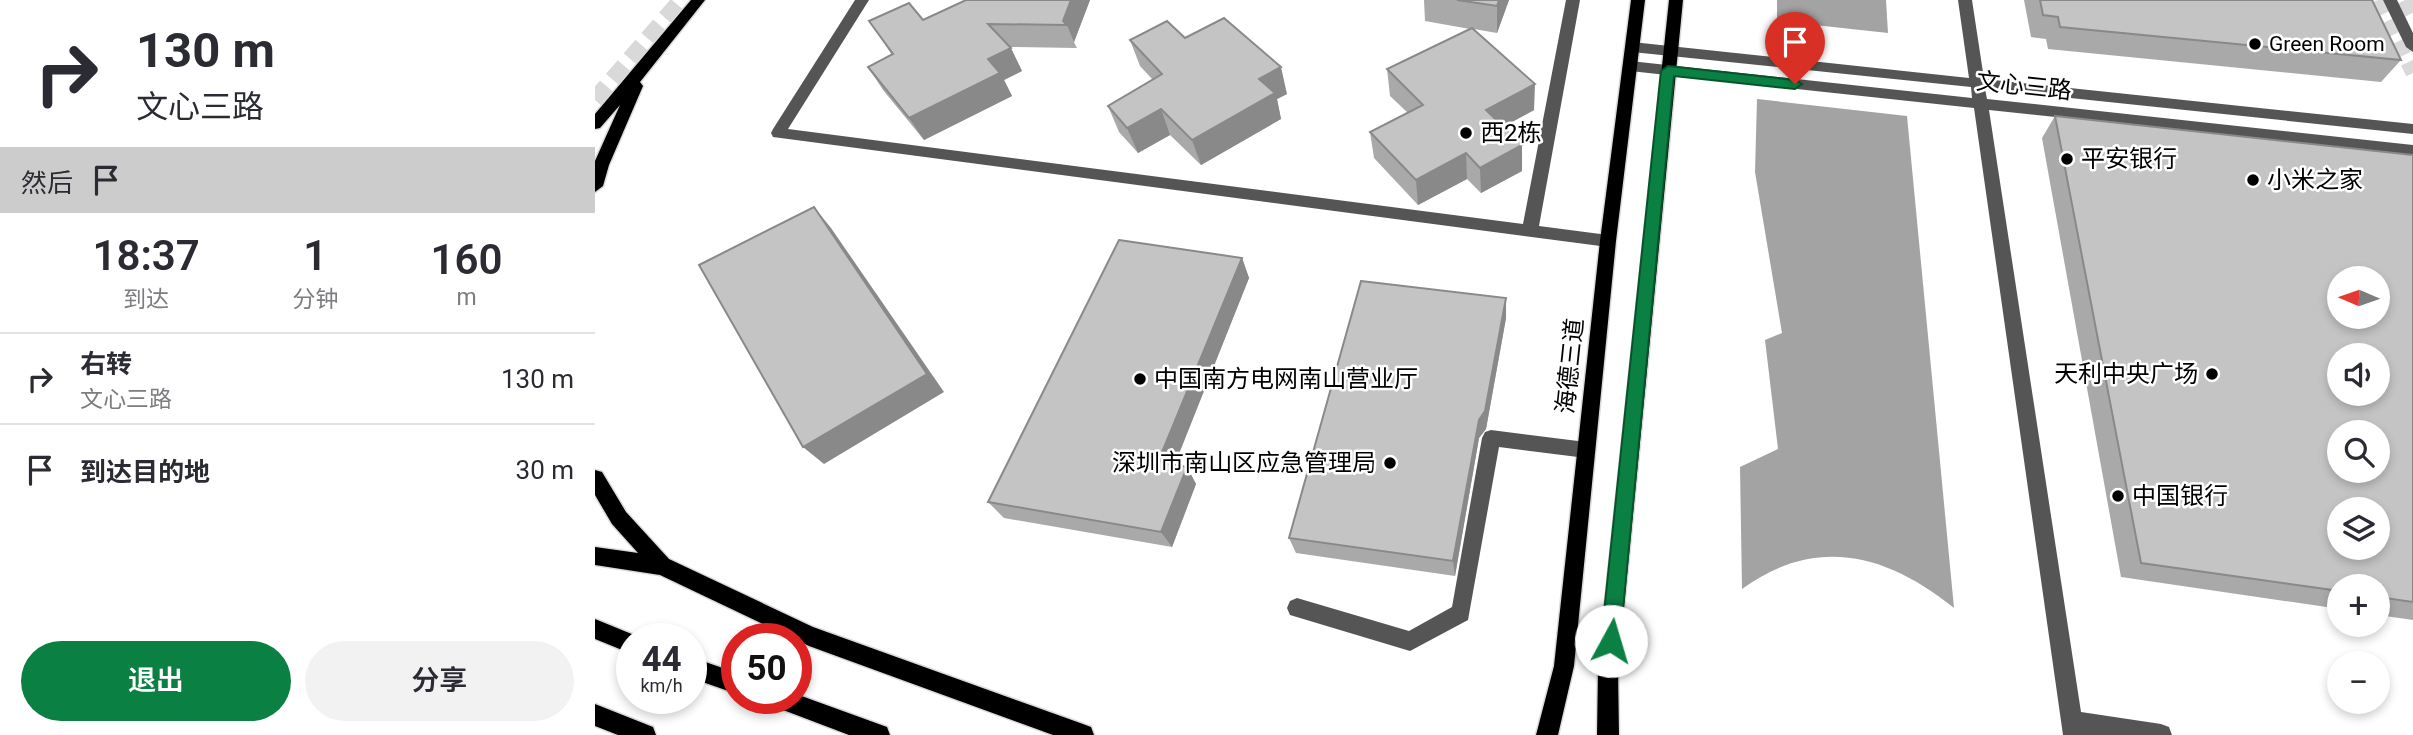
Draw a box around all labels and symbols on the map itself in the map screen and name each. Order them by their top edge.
pin [1765,12.0,1825,84]
place label: Green Room [2269,32,2385,56]
marker: Green Room [2247,36,2263,52]
street label: 文心三路 [1975,67,2073,105]
place label: 西2栋 [1480,119,1542,147]
marker: 西2栋 [1458,125,1474,141]
place label: 平安银行 [2081,145,2177,173]
marker: 平安银行 [2059,151,2075,167]
place label: 小米之家 [2267,166,2363,194]
marker: 小米之家 [2245,172,2261,188]
north arrow [2327,266,2391,329]
street label: 海德三道 [1551,317,1589,415]
place label: 天利中央广场 [2054,360,2198,388]
place label: 中国南方电网南山营业厅 [1154,365,1418,393]
marker: 天利中央广场 [2204,366,2220,382]
marker: 中国南方电网南山营业厅 [1132,371,1148,387]
place label: 深圳市南山区应急管理局 [1112,449,1376,477]
marker: 深圳市南山区应急管理局 [1382,455,1398,471]
place label: 中国银行 [2132,482,2228,510]
marker: 中国银行 [2110,488,2126,504]
position arrow [1574,604,1648,678]
speed limit sign: 50 [721,623,812,714]

